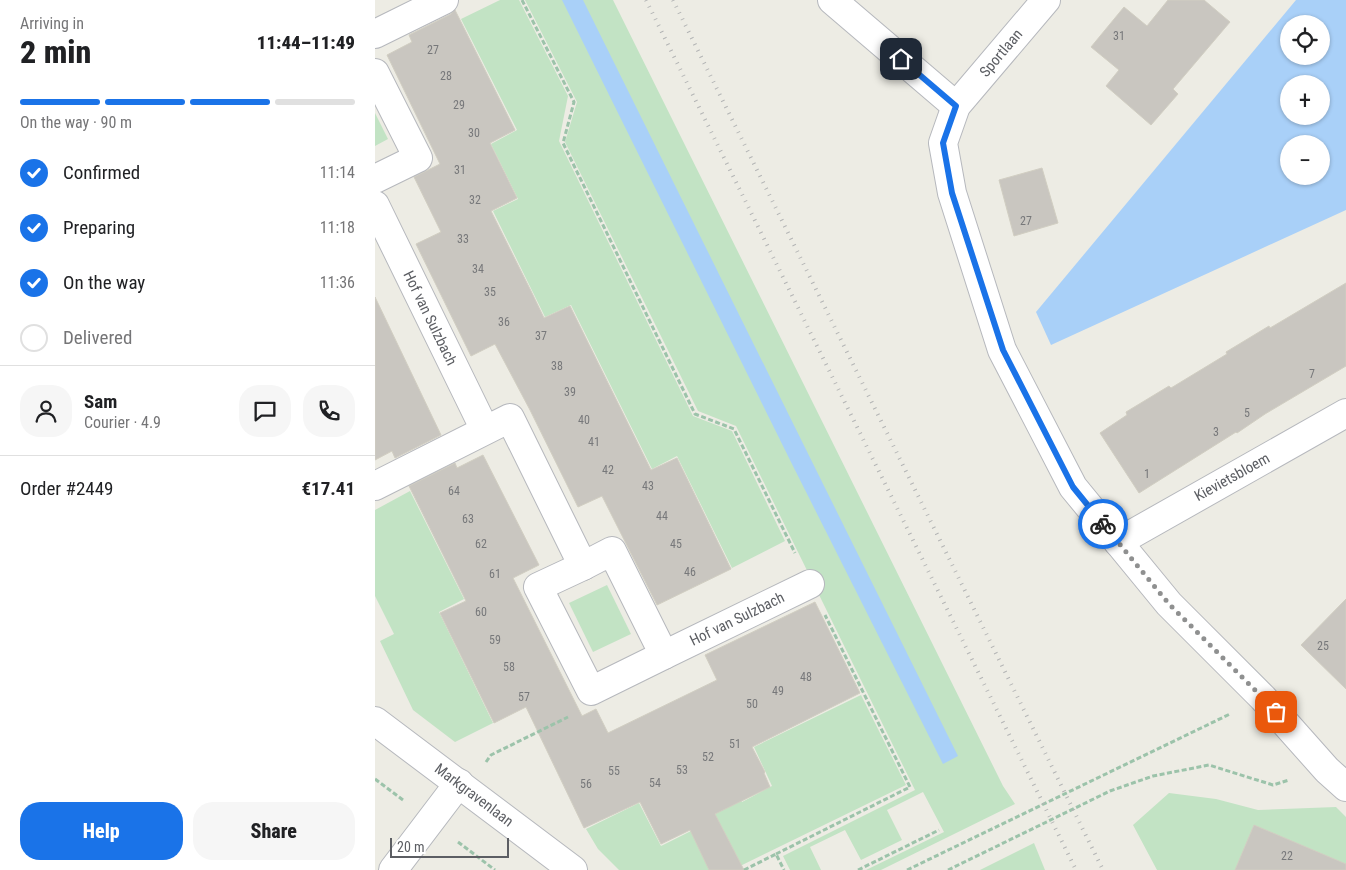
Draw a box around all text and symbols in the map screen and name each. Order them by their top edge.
text: Arriving in [20,14,84,33]
map controls [1280,15,1330,185]
button: locate [1280,15,1330,65]
street label: Sportlaan [976,25,1026,81]
house number: 31 [1113,29,1125,43]
text: 11:44–11:49 [257,31,355,54]
text: 2 min [20,33,91,71]
pin [880,38,922,80]
house number: 27 [427,43,439,57]
icon: home [887,45,915,73]
house number: 28 [440,69,452,83]
button: + [1280,75,1330,125]
house number: 29 [453,98,465,112]
text: On the way · 90 m [20,113,132,132]
house number: 30 [468,126,480,140]
button: − [1280,135,1330,185]
icon: check [20,159,48,187]
text: Confirmed [63,161,140,184]
text: 11:14 [320,163,355,182]
house number: 31 [454,163,466,177]
house number: 32 [469,193,481,207]
icon: check [20,214,48,242]
house number: 27 [1020,214,1032,228]
text: Preparing [63,216,135,239]
text: 11:18 [320,218,355,237]
house number: 33 [457,232,469,246]
house number: 34 [472,262,484,276]
street label: Hof van Sulzbach [399,268,461,368]
icon: check [20,269,48,297]
text: On the way [63,271,145,294]
text: 11:36 [320,273,355,292]
house number: 35 [484,285,496,299]
house number: 36 [498,315,510,329]
text: Delivered [63,326,132,349]
house number: 37 [535,329,547,343]
house number: 38 [551,359,563,373]
house number: 7 [1309,367,1315,381]
button: person [20,385,72,437]
button: chat [239,385,291,437]
button: phone [303,385,355,437]
house number: 39 [564,385,576,399]
text: Sam [84,390,117,413]
house number: 5 [1244,406,1250,420]
text: Courier · 4.9 [84,413,161,432]
house number: 40 [578,413,590,427]
house number: 3 [1213,425,1219,439]
house number: 41 [588,435,600,449]
street label: Kievietsbloem [1191,449,1273,505]
house number: 42 [602,463,614,477]
house number: 1 [1144,467,1150,481]
text: Order #2449 [20,477,113,500]
text: €17.41 [301,477,355,500]
house number: 43 [642,479,654,493]
house number: 64 [448,484,460,498]
courier [1078,499,1128,549]
house number: 44 [656,509,668,523]
icon: bike [1089,510,1117,538]
house number: 63 [462,512,474,526]
house number: 62 [475,537,487,551]
house number: 45 [670,537,682,551]
house number: 46 [684,565,696,579]
house number: 61 [489,567,501,581]
street label: Hof van Sulzbach [687,588,787,650]
house number: 60 [475,605,487,619]
house number: 59 [489,633,501,647]
house number: 25 [1317,639,1329,653]
house number: 58 [503,660,515,674]
house number: 48 [800,670,812,684]
house number: 49 [772,684,784,698]
house number: 57 [518,690,530,704]
pin [1255,691,1297,733]
house number: 50 [746,697,758,711]
icon: bag [1262,698,1290,726]
house number: 51 [729,737,741,751]
house number: 52 [702,750,714,764]
street label: Markgravenlaan [431,759,517,831]
house number: 53 [676,763,688,777]
house number: 55 [608,764,620,778]
house number: 54 [649,776,661,790]
house number: 56 [580,777,592,791]
button: Help [20,802,183,860]
button: Share [193,802,355,860]
scale bar [390,835,509,858]
text: 20 m [397,839,425,855]
house number: 22 [1281,849,1293,863]

